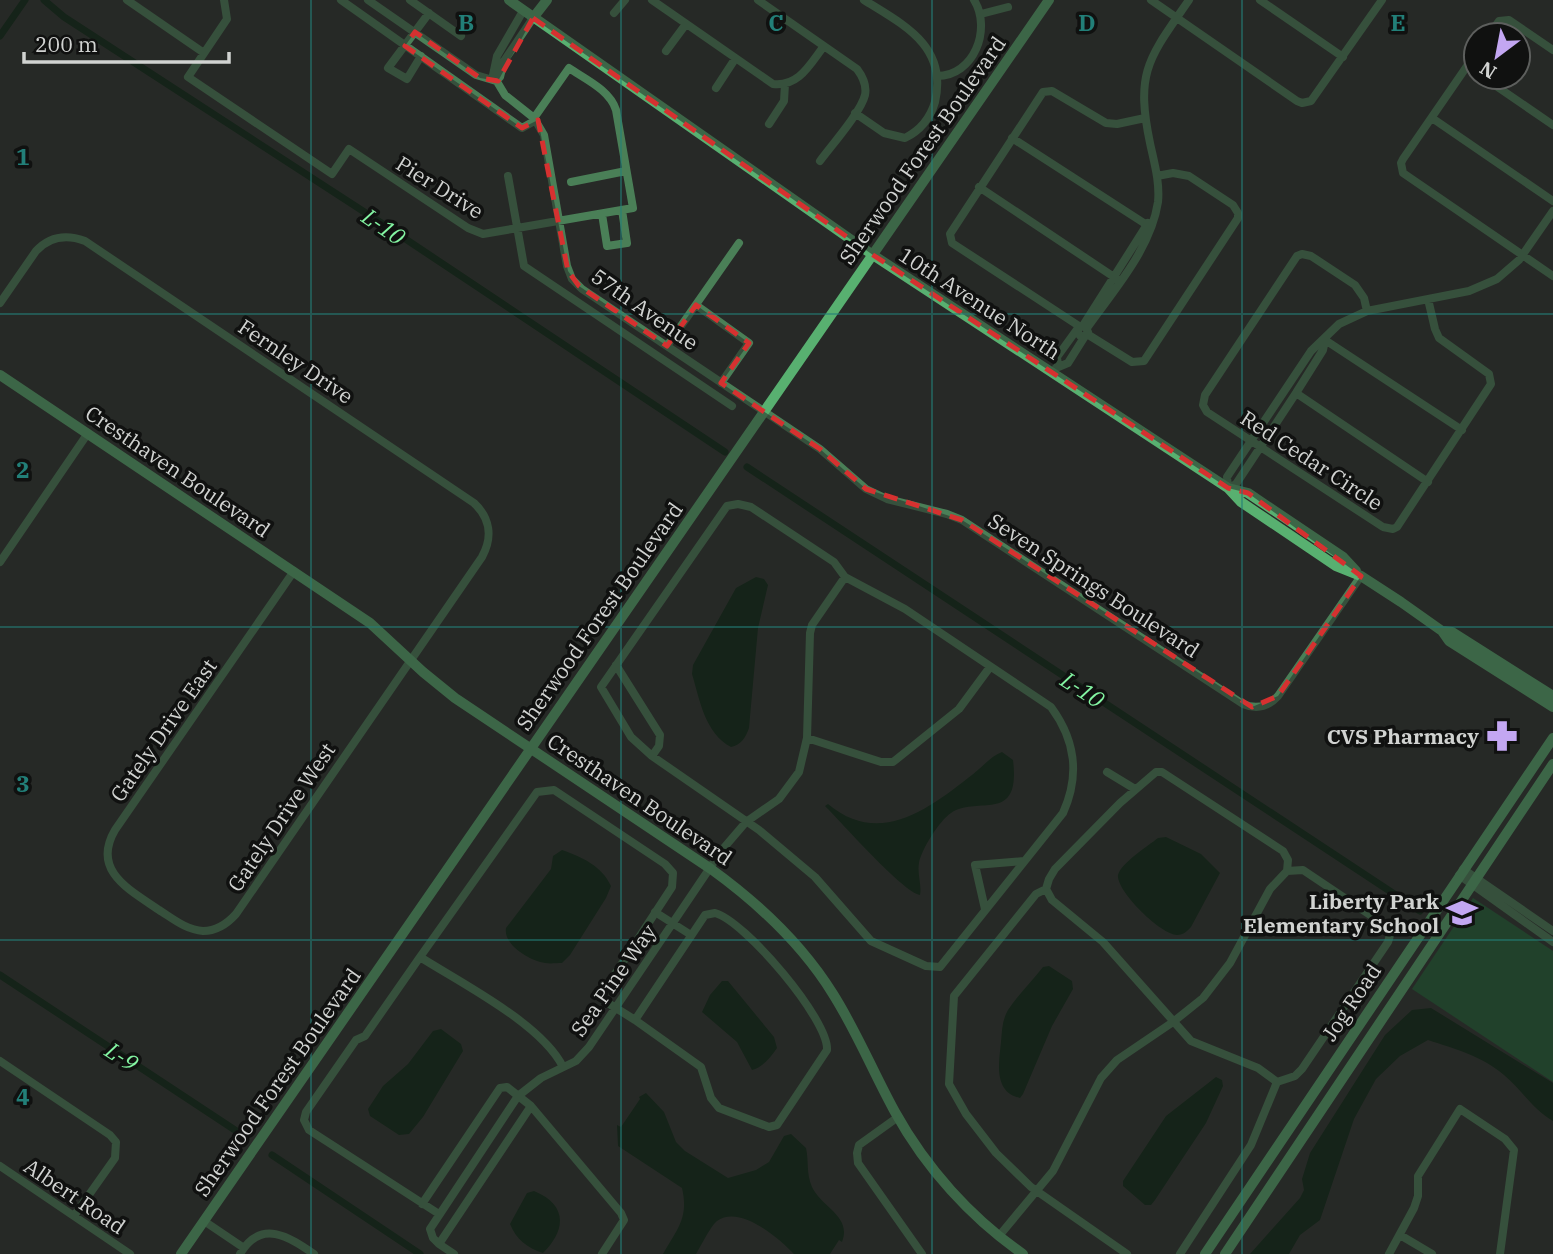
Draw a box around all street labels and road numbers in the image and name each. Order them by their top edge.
street label: Sherwood Forest Boulevard [832,30,1012,270]
street label: Pier Drive [391,149,489,225]
street label: 10th Avenue North [894,240,1066,366]
street label: 57th Avenue [586,262,704,356]
street label: Fernley Drive [233,312,359,410]
street label: Cresthaven Boulevard [80,399,276,543]
street label: Red Cedar Circle [1236,404,1388,516]
street label: Sherwood Forest Boulevard [509,496,689,736]
street label: Seven Springs Boulevard [983,506,1205,664]
street label: Gately Drive East [103,653,223,807]
street label: Cresthaven Boulevard [542,727,738,871]
street label: Gately Drive West [221,737,341,897]
street label: Sea Pine Way [564,918,662,1042]
street label: Jog Road [1315,958,1387,1046]
street label: Sherwood Forest Boulevard [187,962,367,1202]
street label: Albert Road [19,1152,131,1240]

